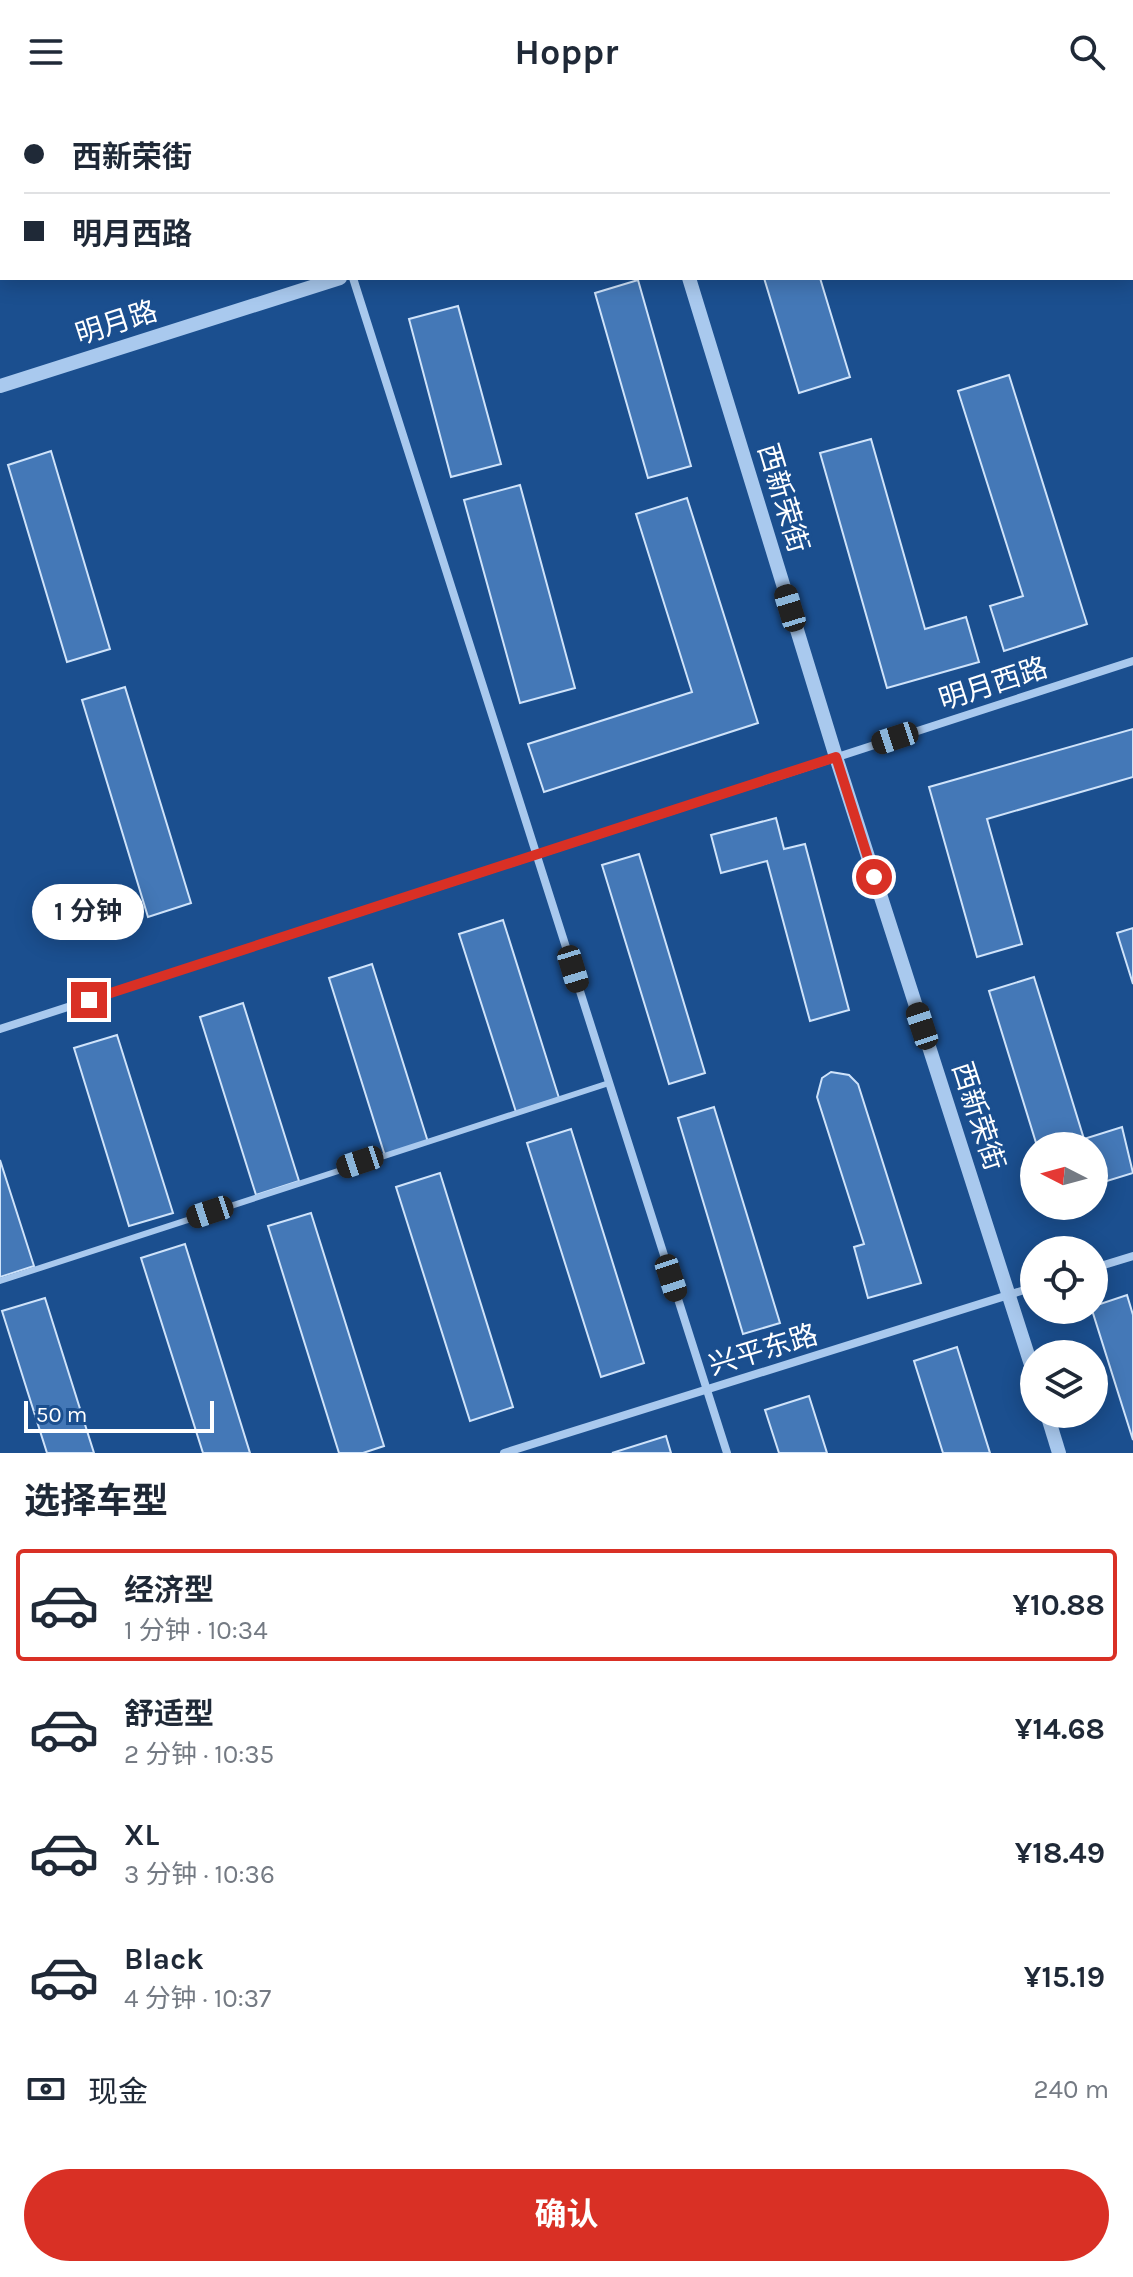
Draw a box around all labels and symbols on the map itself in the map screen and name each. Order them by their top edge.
street label: 明月路 [71,294,161,351]
street label: 西新荣街 [751,440,816,557]
car [772,582,808,634]
street label: 明月西路 [935,650,1052,716]
car [868,719,922,757]
route start [856,859,892,895]
callout: 1 分钟 [33,884,145,940]
car [555,943,591,995]
route end [71,982,107,1018]
car [903,999,941,1053]
street label: 西新荣街 [946,1058,1012,1175]
north arrow [1020,1132,1108,1220]
car [333,1143,387,1181]
car [183,1193,237,1231]
car [652,1251,690,1305]
street label: 兴平东路 [705,1317,822,1382]
scale bar [24,1397,214,1433]

